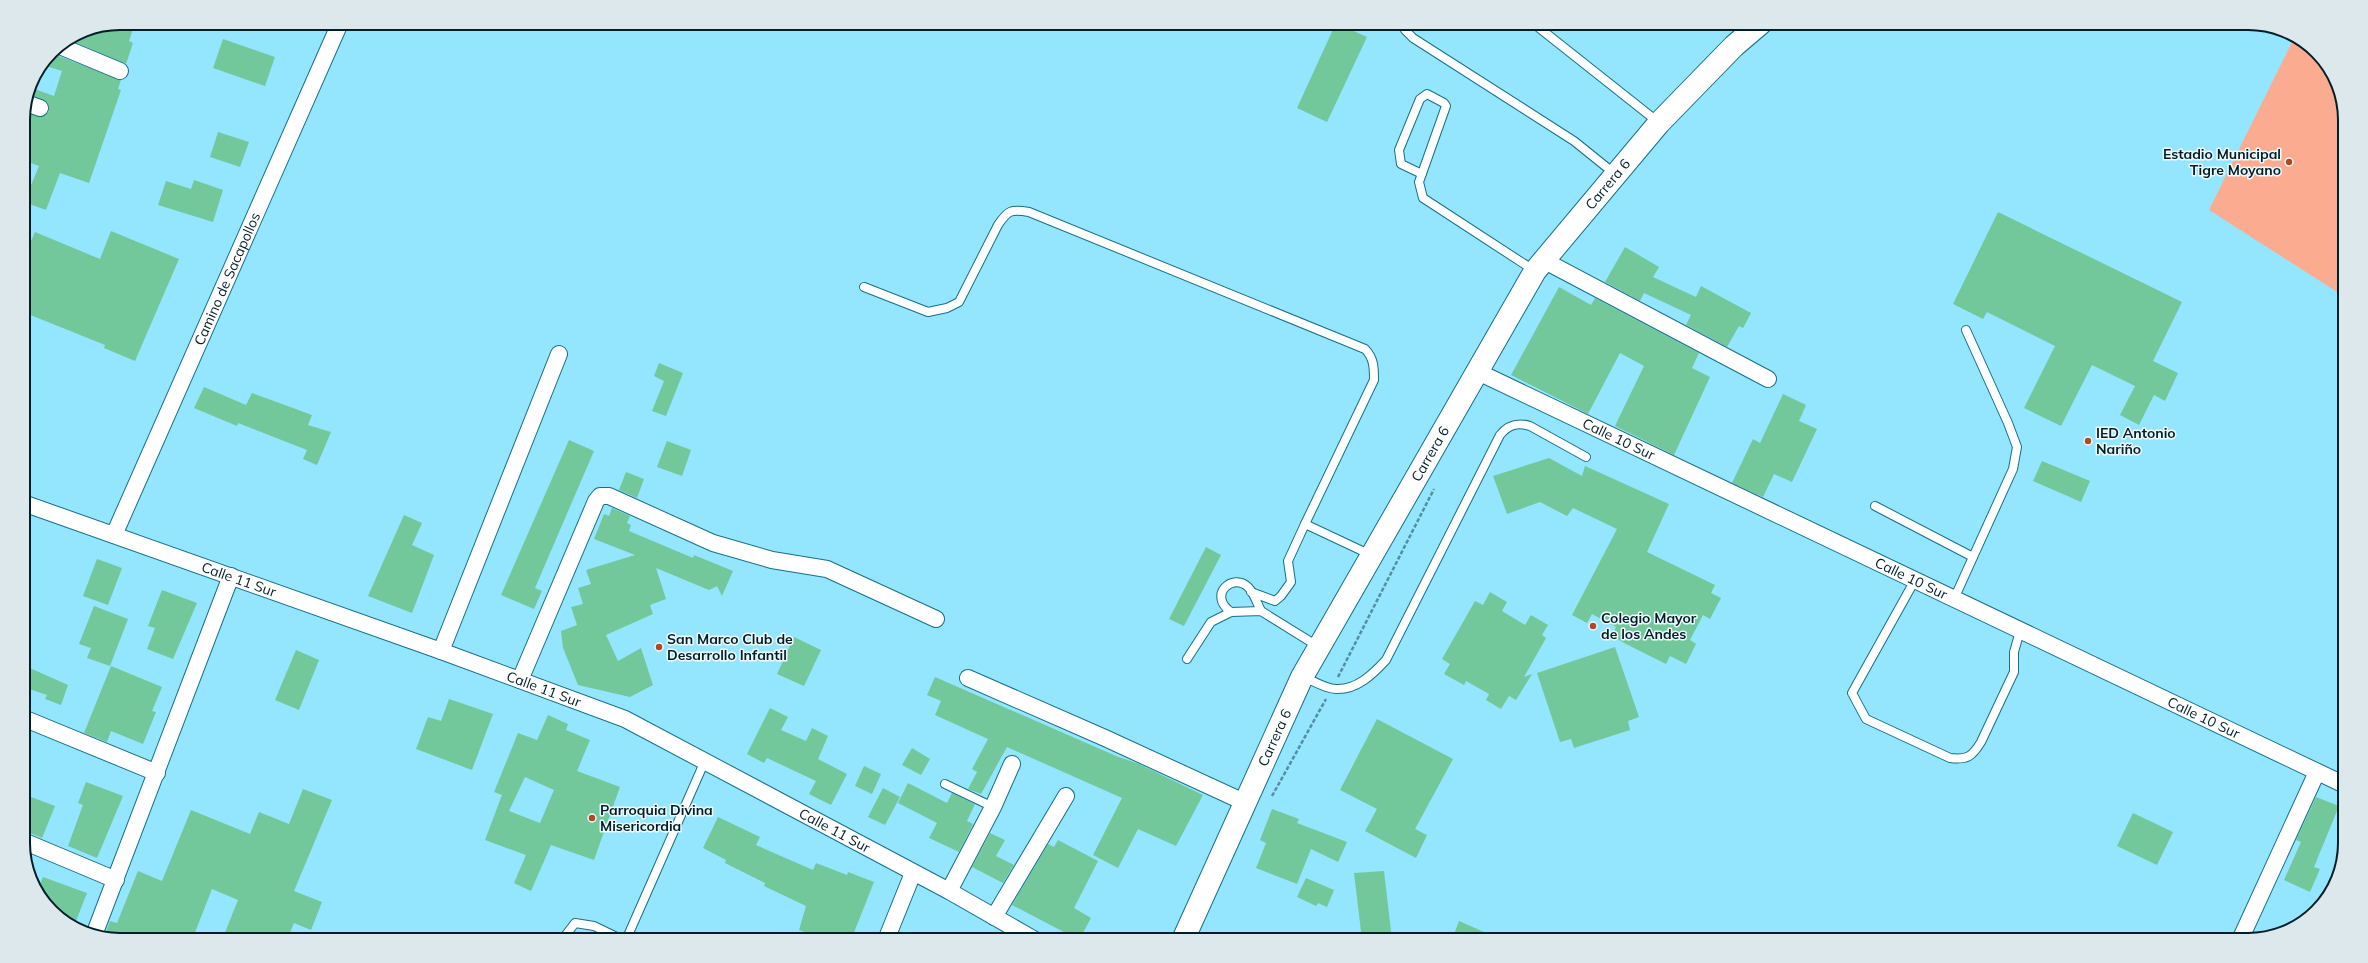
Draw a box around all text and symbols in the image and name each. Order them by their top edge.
place label: Estadio Municipal Tigre Moyano [2163,145,2281,179]
street label: Carrera 6 [1581,155,1634,213]
marker: Estadio Municipal Tigre Moyano [2284,157,2294,167]
street label: Camino de Sacapollos [190,210,264,348]
street label: Calle 10 Sur [1580,414,1659,464]
street label: Carrera 6 [1407,423,1453,485]
place label: IED Antonio Nariño [2096,424,2176,458]
marker: IED Antonio Nariño [2083,436,2093,446]
street label: Calle 10 Sur [1872,553,1951,604]
street label: Calle 11 Sur [199,558,280,601]
place label: Colegio Mayor de los Andes [1601,609,1697,643]
marker: Colegio Mayor de los Andes [1588,621,1598,631]
place label: San Marco Club de Desarrollo Infantil [667,630,793,664]
marker: San Marco Club de Desarrollo Infantil [654,642,664,652]
street label: Calle 11 Sur [504,667,584,711]
street label: Calle 10 Sur [2165,693,2244,743]
street label: Carrera 6 [1254,706,1295,769]
place label: Parroquia Divina Misericordia [600,801,713,835]
street label: Calle 11 Sur [796,804,874,857]
marker: Parroquia Divina Misericordia [587,813,597,823]

